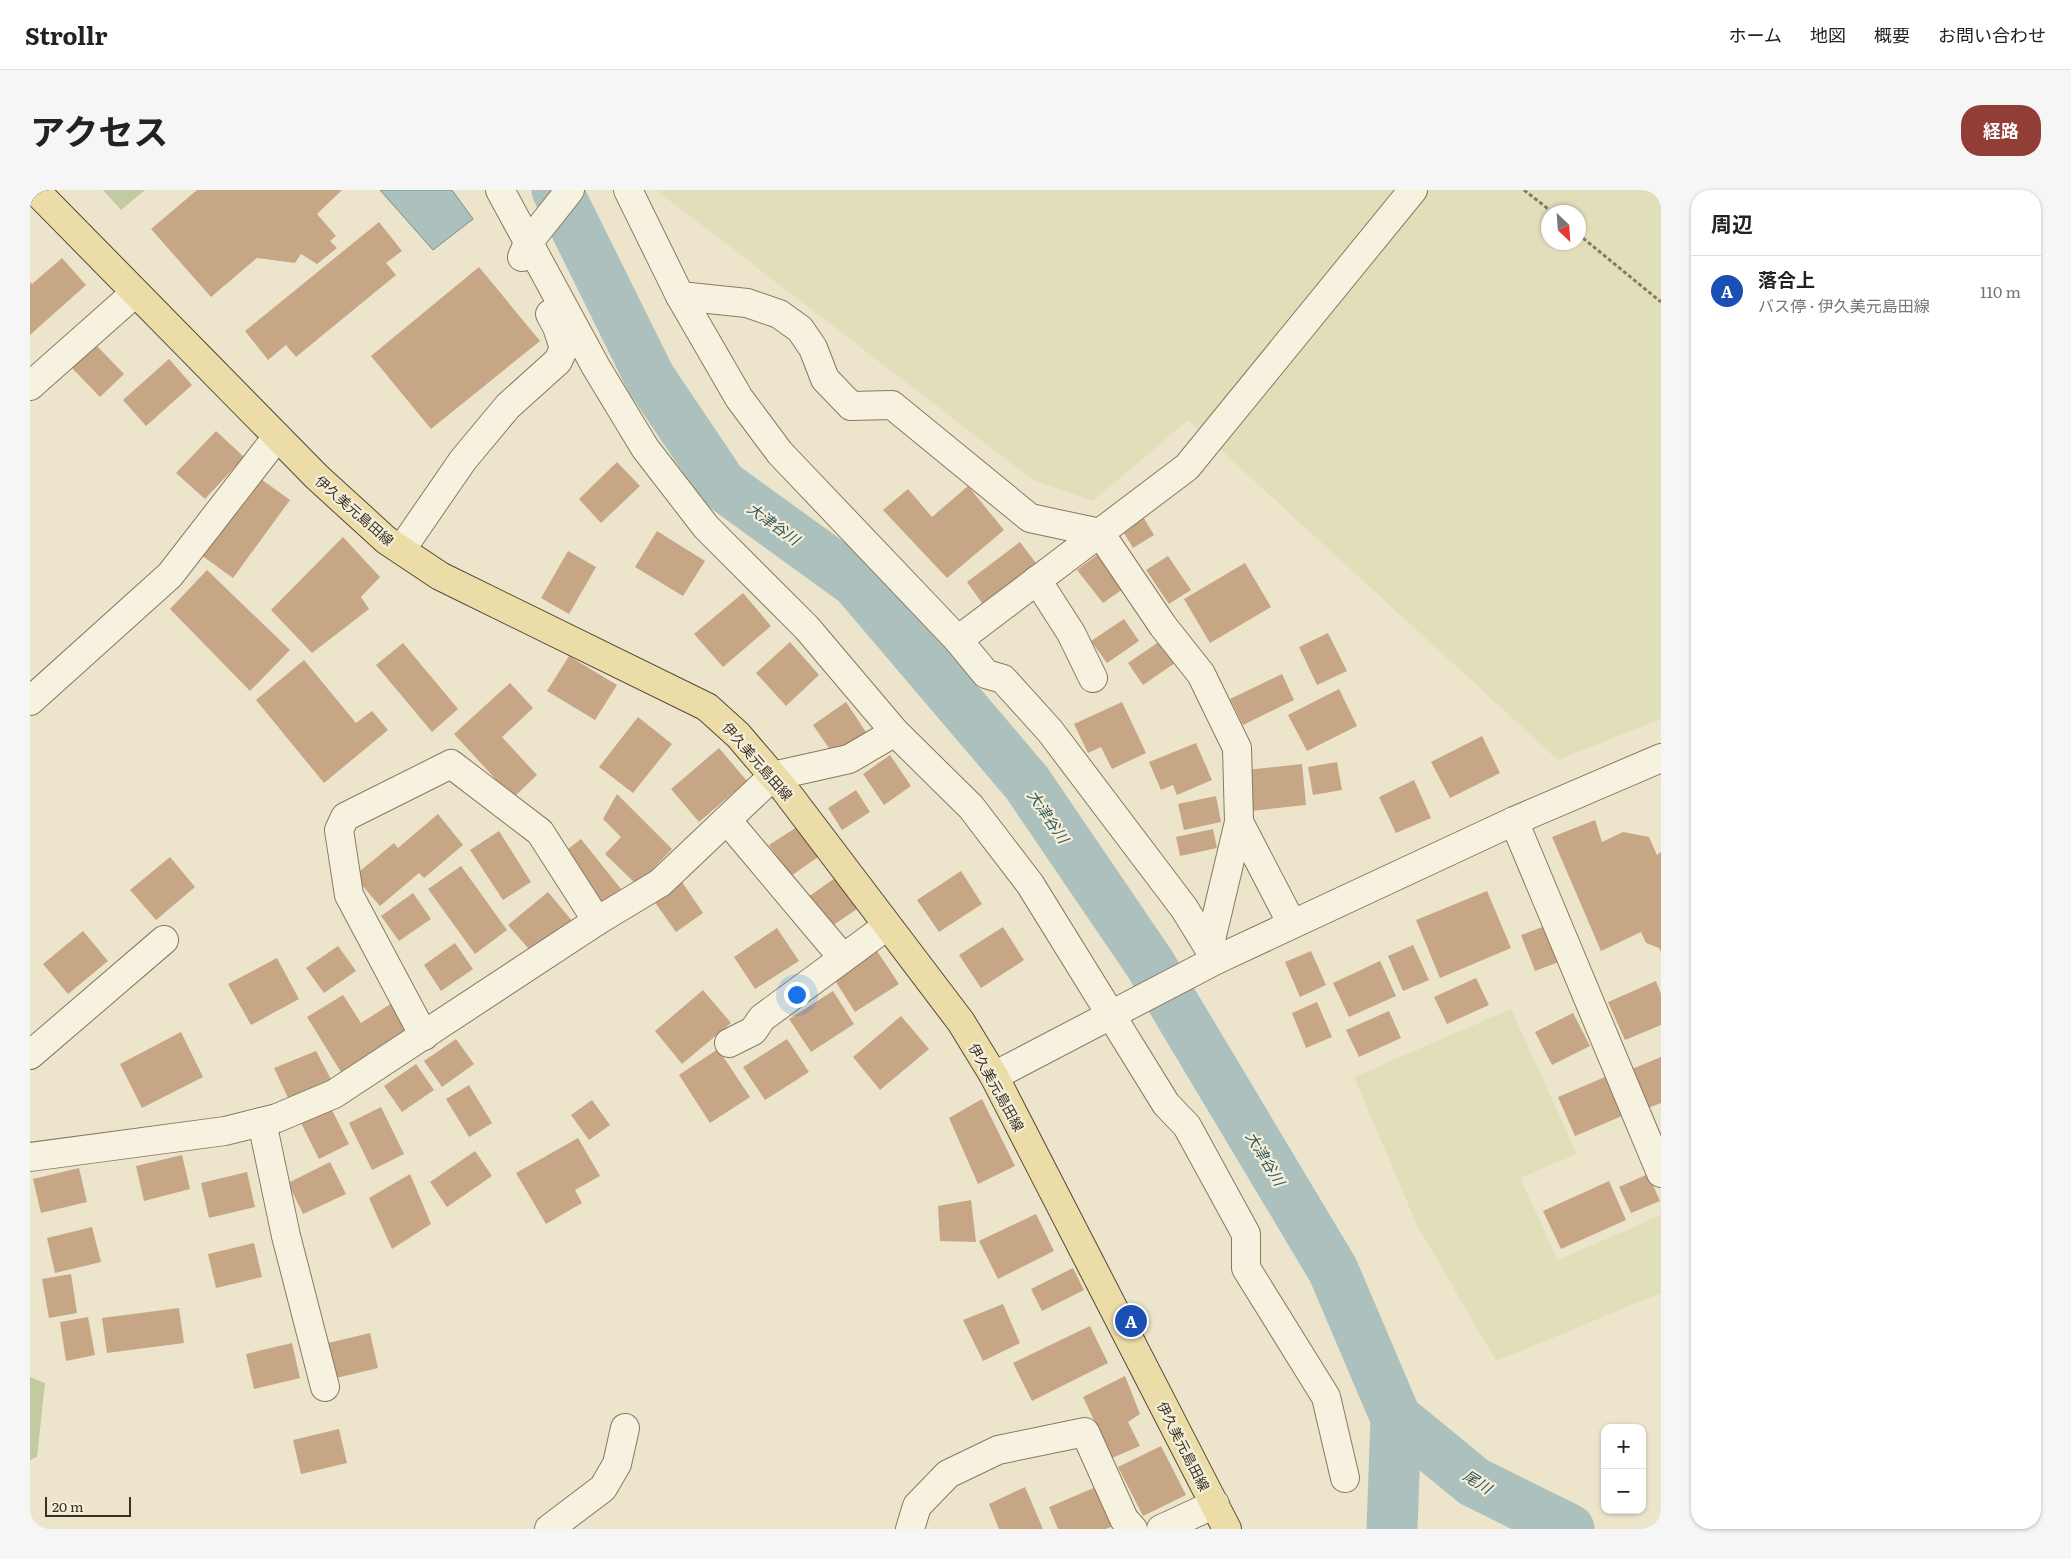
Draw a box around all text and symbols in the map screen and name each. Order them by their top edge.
text: Strollr [25,17,108,52]
text: ホーム [1729,21,1782,48]
text: 地図 [1810,21,1846,48]
text: 概要 [1874,21,1910,48]
text: お問い合わせ [1938,21,2046,48]
text: アクセス [30,104,168,156]
button: 経路 [1961,105,2041,156]
north arrow [1541,205,1586,250]
text: 周辺 [1711,207,1753,238]
text: 落合上 [1758,265,1815,293]
text: A [1721,279,1733,303]
text: 110 m [1980,279,2021,303]
text: バス停 · 伊久美元島田線 [1758,293,1930,317]
street label: 伊久美元島田線 [311,470,399,550]
water label: 大津谷川 [743,496,807,551]
street label: 伊久美元島田線 [718,717,798,805]
water label: 大津谷川 [1023,785,1076,849]
your location [784,982,810,1008]
street label: 伊久美元島田線 [964,1039,1030,1135]
water label: 大津谷川 [1241,1126,1292,1191]
pin: A [1115,1302,1147,1340]
street label: 伊久美元島田線 [1153,1398,1215,1494]
map controls [1601,1424,1646,1514]
button: + [1601,1424,1646,1469]
water label: 尾川 [1459,1463,1499,1500]
button: − [1601,1469,1646,1514]
scale bar [45,1494,131,1517]
text: 20 m [52,1496,84,1516]

